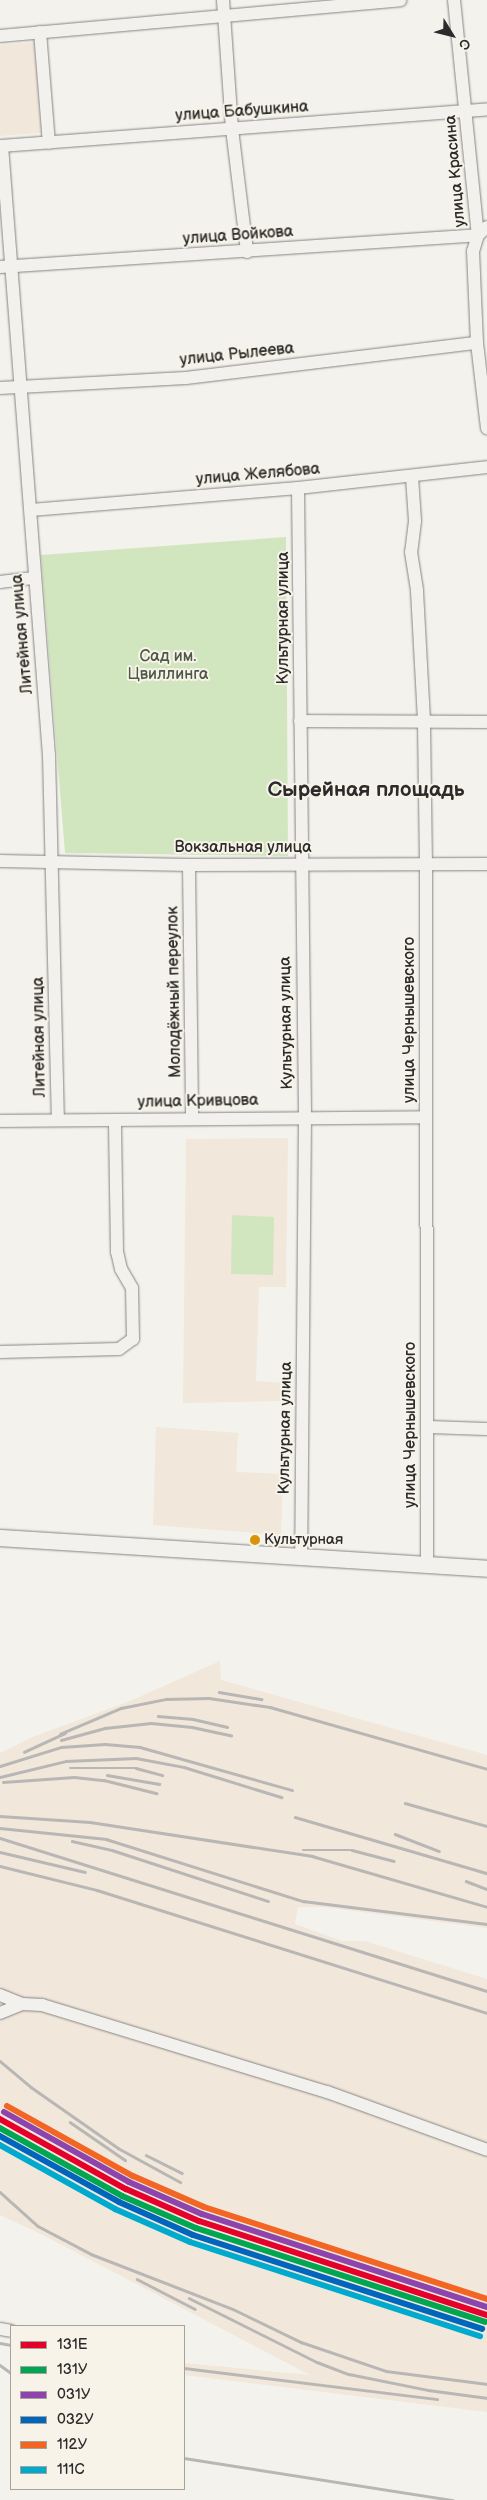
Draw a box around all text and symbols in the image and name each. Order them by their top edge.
north arrow [427,10,477,60]
text: С [455,35,474,53]
street label: улица Бабушкина [175,98,309,126]
street label: улица Красина [442,114,470,228]
street label: улица Войкова [182,223,294,249]
street label: улица Рылеева [179,339,295,371]
street label: улица Желябова [195,460,321,490]
street label: Культурная улица [274,551,294,685]
street label: Литейная улица [8,573,38,695]
park label: Сад им. Цвиллинга [127,647,209,685]
district label: Сырейная площадь [267,777,465,803]
street label: Вокзальная улица [174,838,312,858]
street label: Молодёжный переулок [164,906,186,1078]
street label: улица Чернышевского [400,937,420,1103]
street label: Культурная улица [276,956,298,1090]
street label: Литейная улица [29,977,51,1097]
street label: улица Кривцова [137,1091,259,1113]
street label: улица Чернышевского [401,1342,421,1508]
street label: Культурная улица [275,1361,297,1495]
place label: Культурная [264,1531,343,1549]
marker: Культурная [250,1535,260,1545]
legend [10,2325,185,2490]
text: 131Е [57,2335,88,2354]
text: 131У [57,2360,88,2379]
text: 031У [57,2385,91,2404]
text: 032У [57,2410,94,2429]
text: 112У [57,2435,87,2454]
text: 111С [57,2460,85,2479]

